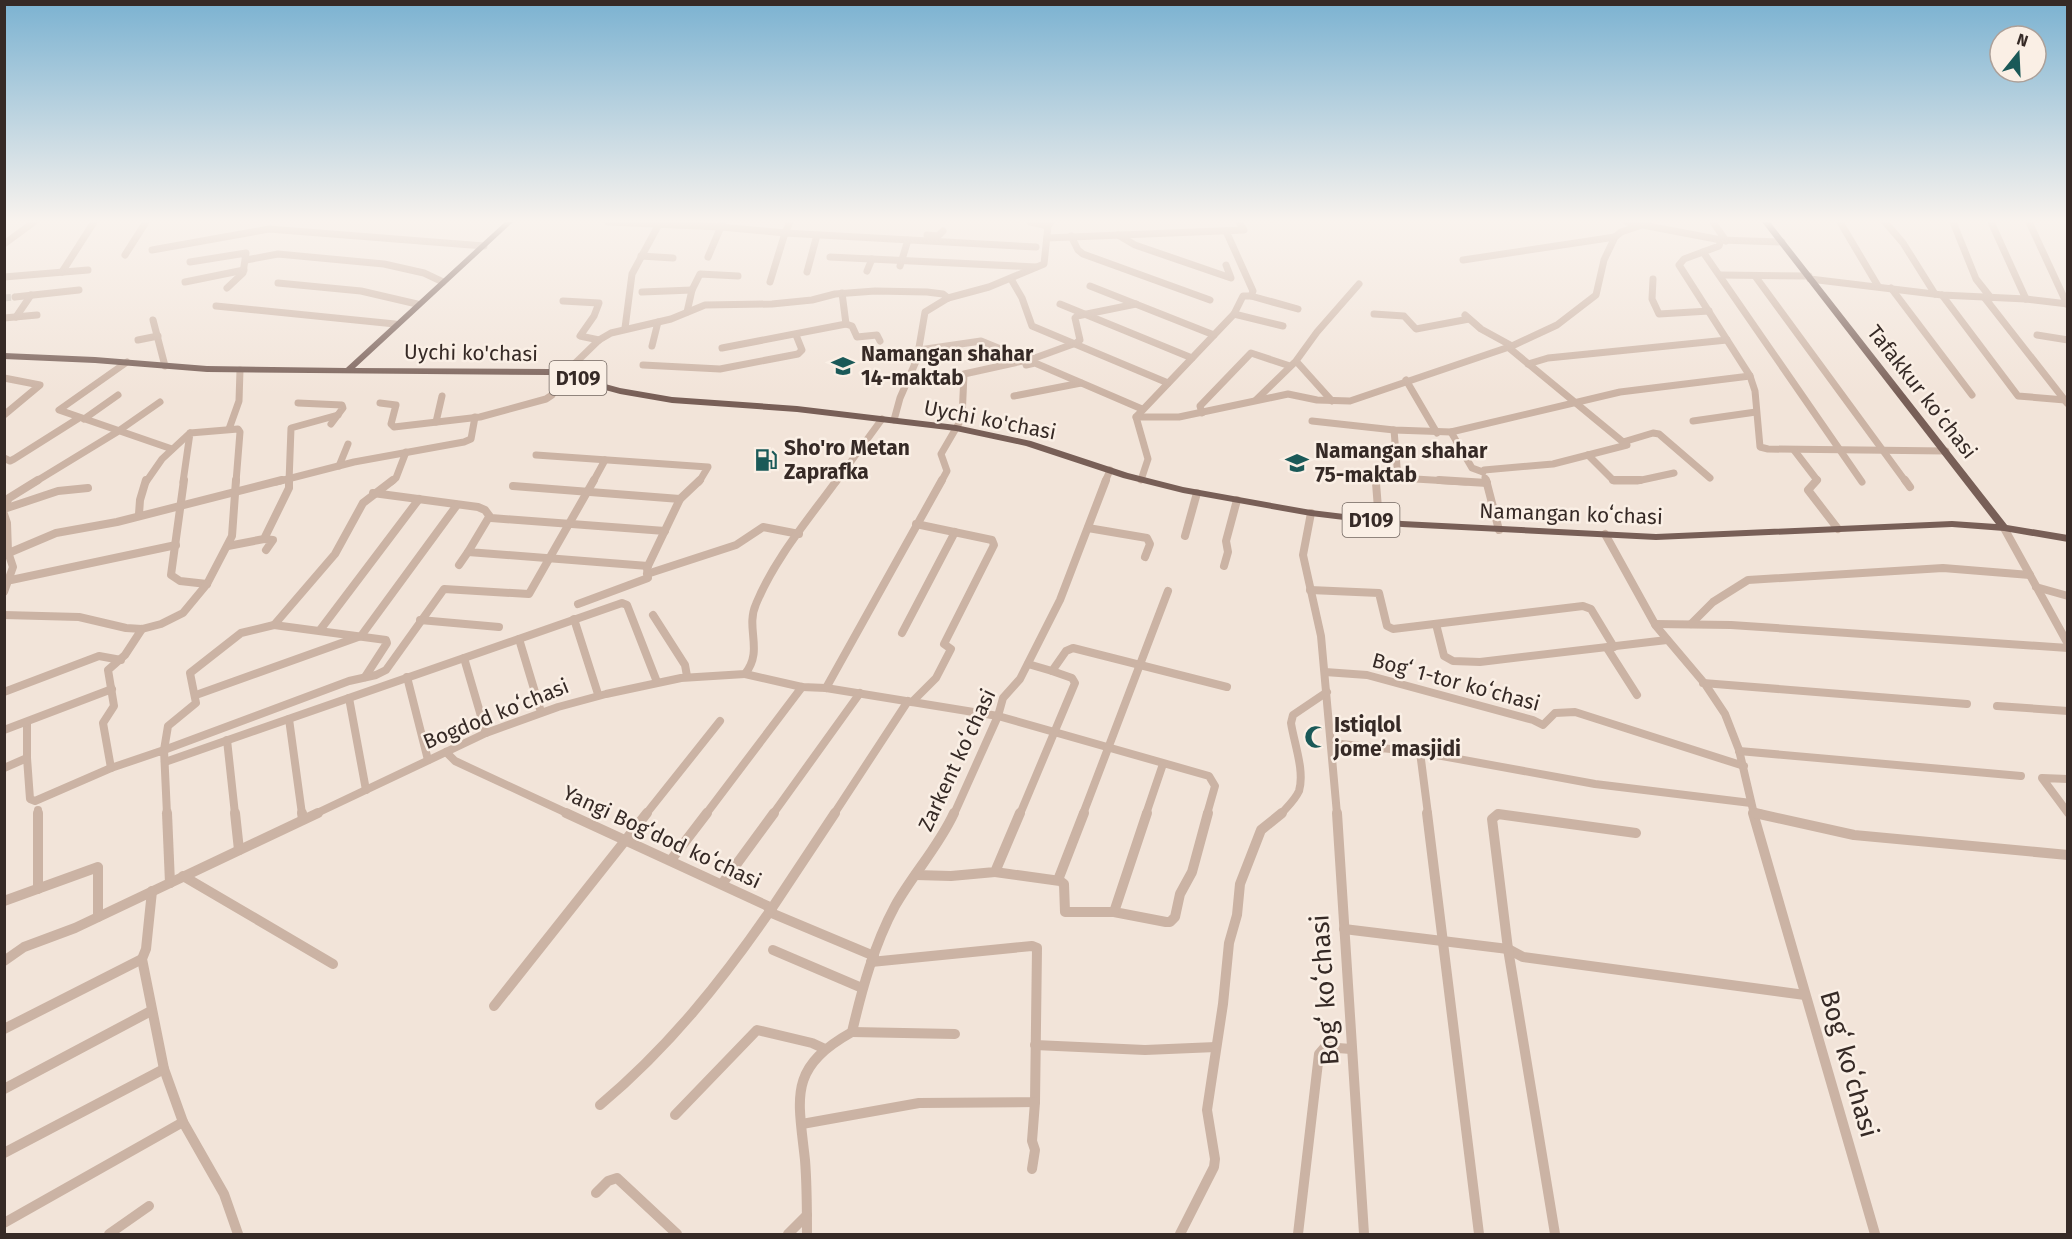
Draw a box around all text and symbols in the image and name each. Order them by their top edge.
north arrow [1988,24,2048,84]
text: N [2015,30,2030,51]
street label: Tafakkur koʻchasi [1862,320,1982,464]
street label: Uychi ko'chasi [404,339,538,367]
place label: Namangan shahar 14-maktab [861,341,1034,391]
school or university icon: Namangan shahar 14-maktab [830,353,856,379]
road number: D109 [550,361,606,395]
street label: Uychi ko'chasi [922,394,1058,446]
place label: Sho'ro Metan Zaprafka [784,435,910,485]
place label: Namangan shahar 75-maktab [1315,438,1488,488]
fuel station icon: Sho'ro Metan Zaprafka [753,447,779,473]
school or university icon: Namangan shahar 75-maktab [1284,450,1310,476]
street label: Namangan koʻchasi [1479,498,1663,530]
road number: D109 [1342,503,1400,537]
street label: Bogʻ 1-tor koʻchasi [1369,647,1543,717]
street label: Bogdod koʻchasi [419,673,573,755]
street label: Zarkent koʻchasi [913,685,1001,835]
place label: Istiqlol jome’ masjidi [1333,712,1461,762]
mosque icon: Istiqlol jome’ masjidi [1303,724,1329,750]
street label: Yangi Bogʻdod koʻchasi [559,780,765,894]
street label: Bogʻ koʻchasi [1304,913,1346,1067]
street label: Bogʻ koʻchasi [1813,987,1885,1141]

